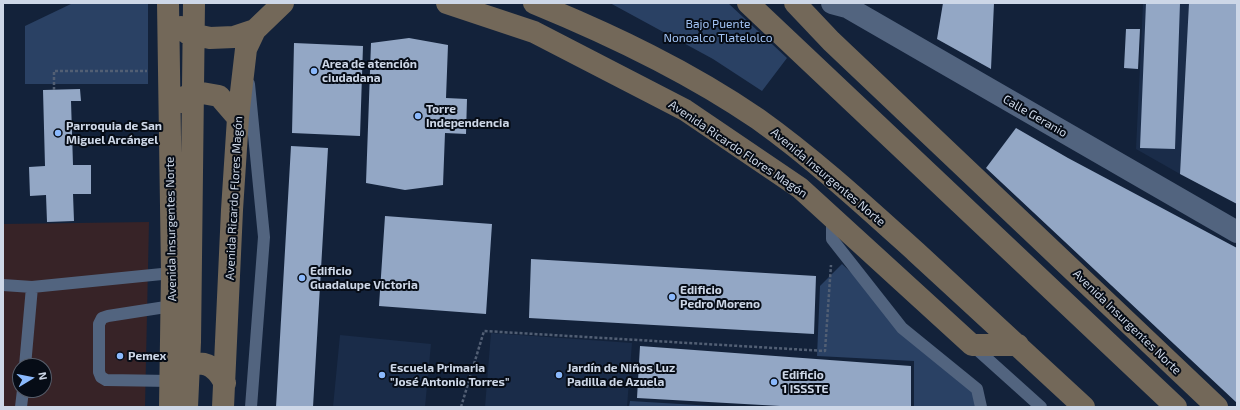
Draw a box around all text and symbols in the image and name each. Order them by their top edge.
park label: Bajo Puente Nonoalco Tlatelolco [663,17,773,45]
place label: Area de atención ciudadana [322,57,417,85]
marker: Area de atención ciudadana [309,66,319,76]
street label: Calle Geranio [1000,92,1070,140]
street label: Avenida Ricardo Flores Magón [666,97,810,201]
place label: Torre Independencia [426,102,509,130]
marker: Torre Independencia [413,111,423,121]
street label: Avenida Ricardo Flores Magón [223,116,245,280]
place label: Parroquia de San Miguel Arcángel [66,119,162,147]
street label: Avenida Insurgentes Norte [768,125,888,229]
marker: Parroquia de San Miguel Arcángel [53,128,63,138]
street label: Avenida Insurgentes Norte [163,156,179,302]
place label: Edificio Guadalupe Victoria [310,264,418,292]
street label: Avenida Insurgentes Norte [1070,267,1184,377]
marker: Edificio Guadalupe Victoria [297,273,307,283]
place label: Edificio Pedro Moreno [680,283,760,311]
marker: Edificio Pedro Moreno [667,292,677,302]
place label: Pemex [128,349,166,363]
marker: Pemex [115,351,125,361]
north arrow [12,358,52,398]
place label: Escuela Primaria "José Antonio Torres" [390,361,509,389]
place label: Jardín de Niños Luz Padilla de Azuela [567,361,675,389]
place label: Edificio 1 ISSSTE [782,368,829,396]
marker: Escuela Primaria "José Antonio Torres" [377,370,387,380]
marker: Jardín de Niños Luz Padilla de Azuela [554,370,564,380]
text: N [36,371,50,381]
marker: Edificio 1 ISSSTE [769,377,779,387]

